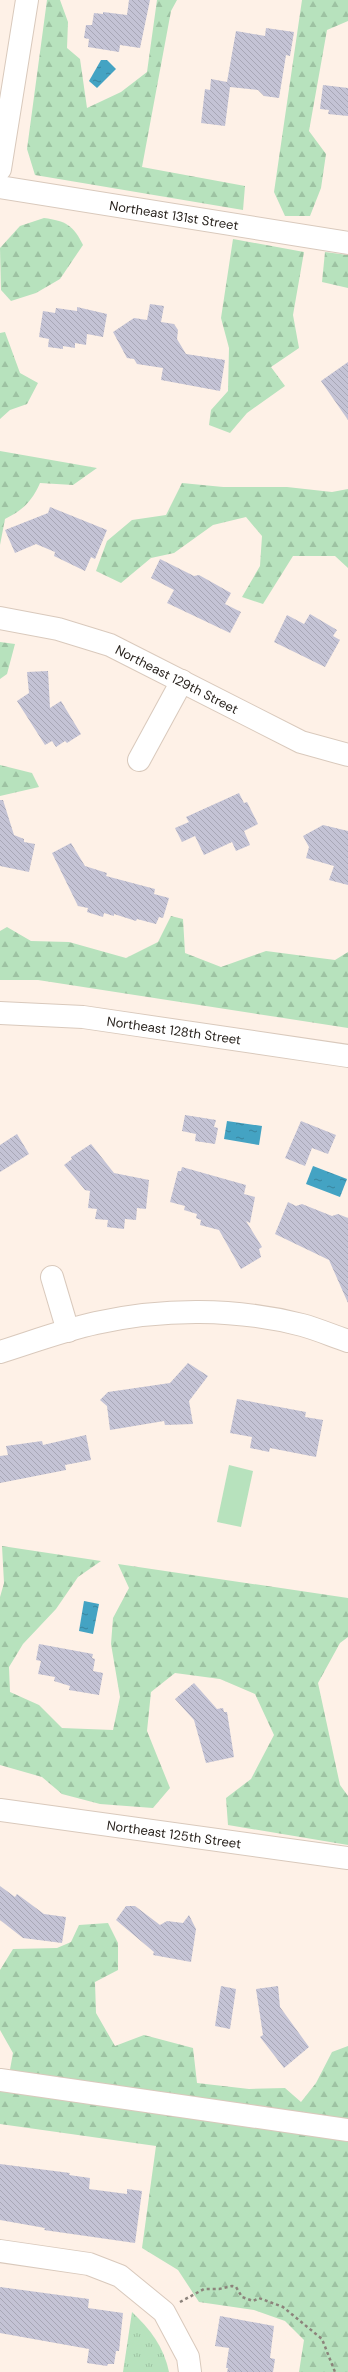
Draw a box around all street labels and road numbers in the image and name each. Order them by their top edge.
street label: Northeast 131st Street [108,197,240,234]
street label: Northeast 129th Street [112,641,241,718]
street label: Northeast 128th Street [106,1013,242,1048]
street label: Northeast 125th Street [106,1817,242,1852]

